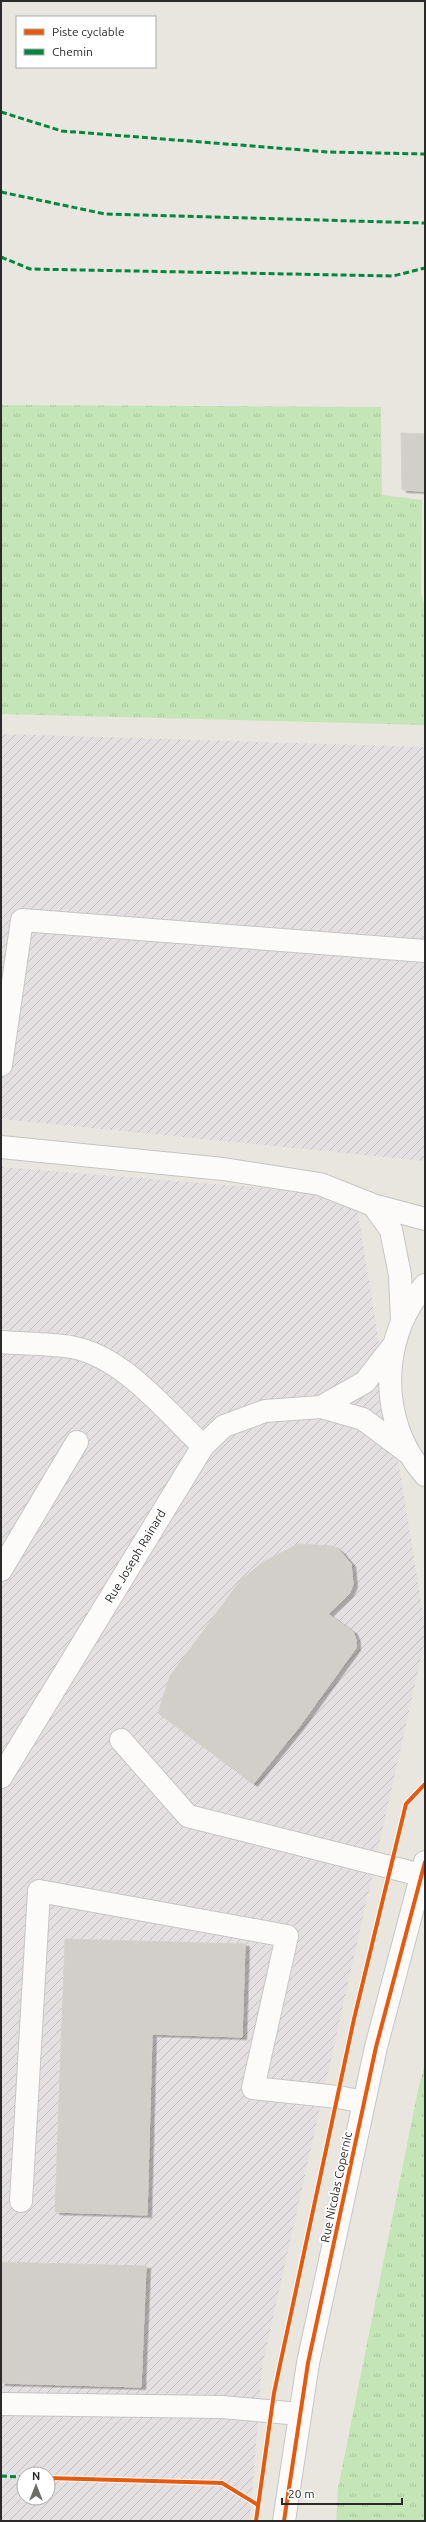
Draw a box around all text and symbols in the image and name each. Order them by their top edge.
legend [16,16,156,68]
text: Piste cyclable [52,25,125,38]
text: Chemin [52,45,93,58]
street label: Rue Joseph Rainard [102,1507,168,1605]
street label: Rue Nicolas Copernic [318,2130,354,2244]
north arrow [16,2466,56,2506]
text: N [32,2470,40,2482]
scale bar [282,2480,402,2506]
text: 20 m [288,2487,315,2500]

